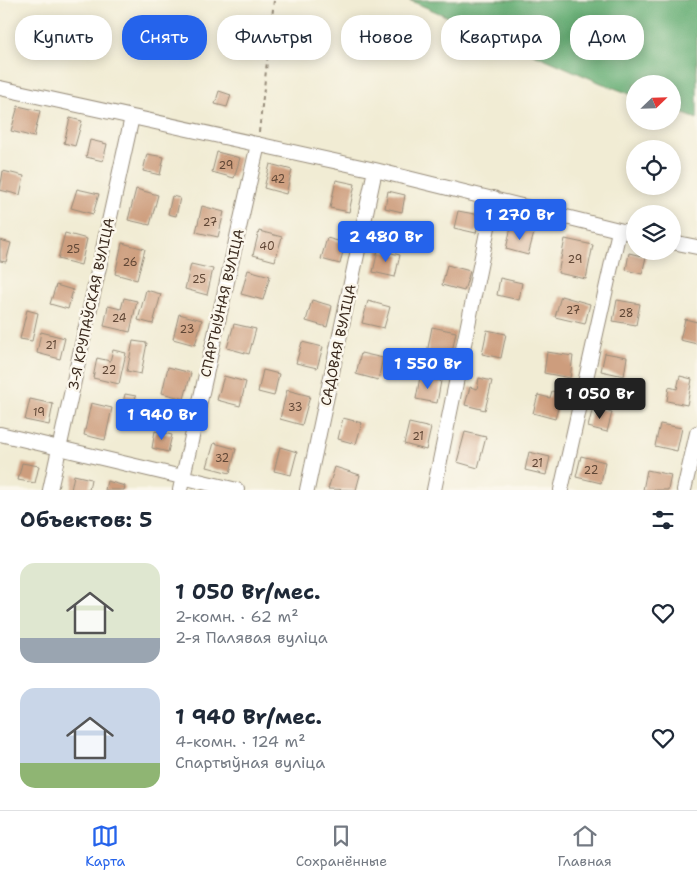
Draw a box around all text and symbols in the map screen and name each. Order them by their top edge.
chip: Купить [15,15,112,60]
chip: Снять [122,15,207,60]
chip: Фильтры [217,15,331,60]
chip: Новое [341,15,431,60]
chip: Квартира [441,15,560,60]
chip: Дом [570,15,644,60]
north arrow [626,75,681,130]
map controls [626,75,681,260]
button: locate [626,140,681,195]
house number: 29 [219,158,233,173]
house number: 42 [271,172,285,187]
pin: 1 270 Br [468,198,572,241]
text: 1 270 Br [485,204,555,225]
button: layers [626,205,681,260]
house number: 27 [203,215,218,230]
street label: 3-Я КРУПАЎСКАЯ ВУЛІЦА [64,216,118,392]
pin: 2 480 Br [334,220,438,263]
text: 2 480 Br [349,226,423,247]
street label: СПАРТЫЎНАЯ ВУЛІЦА [196,227,248,379]
house number: 40 [259,239,275,254]
house number: 25 [66,242,80,257]
house number: 29 [568,252,582,267]
house number: 26 [123,255,137,270]
house number: 25 [192,272,206,287]
street label: САДОВАЯ ВУЛІЦА [316,283,360,407]
house number: 27 [566,303,581,318]
house number: 28 [618,306,634,321]
house number: 24 [112,311,127,326]
house number: 23 [180,322,194,337]
house number: 21 [45,338,57,353]
pin: 1 550 Br [376,348,480,390]
text: 1 550 Br [394,353,462,374]
house number: 22 [102,363,116,378]
pin: 1 050 Br [548,378,652,420]
text: 1 050 Br [565,383,635,404]
pin: 1 940 Br [110,398,214,441]
house number: 33 [288,400,302,415]
text: 1 940 Br [127,404,197,425]
house number: 19 [33,405,45,420]
house number: 21 [412,429,424,444]
house number: 32 [215,451,229,466]
house number: 21 [531,456,543,471]
house number: 22 [584,463,598,478]
text: Объектов: 5 [20,506,152,534]
icon: filters [649,506,677,534]
text: 1 050 Br/мес. [175,578,321,606]
icon: home [60,583,120,643]
icon: heart [649,599,677,627]
text: 2-комн. · 62 m² [175,606,299,627]
text: 2-я Палявая вуліца [175,627,328,648]
text: 1 940 Br/мес. [175,703,322,731]
icon: home [60,708,120,768]
icon: heart [649,724,677,752]
text: 4-комн. · 124 m² [175,731,306,752]
text: Спартыўная вуліца [175,752,325,773]
tab: Карта [85,822,125,870]
tab: Сохранённые [296,822,387,870]
tab: Главная [557,822,612,870]

